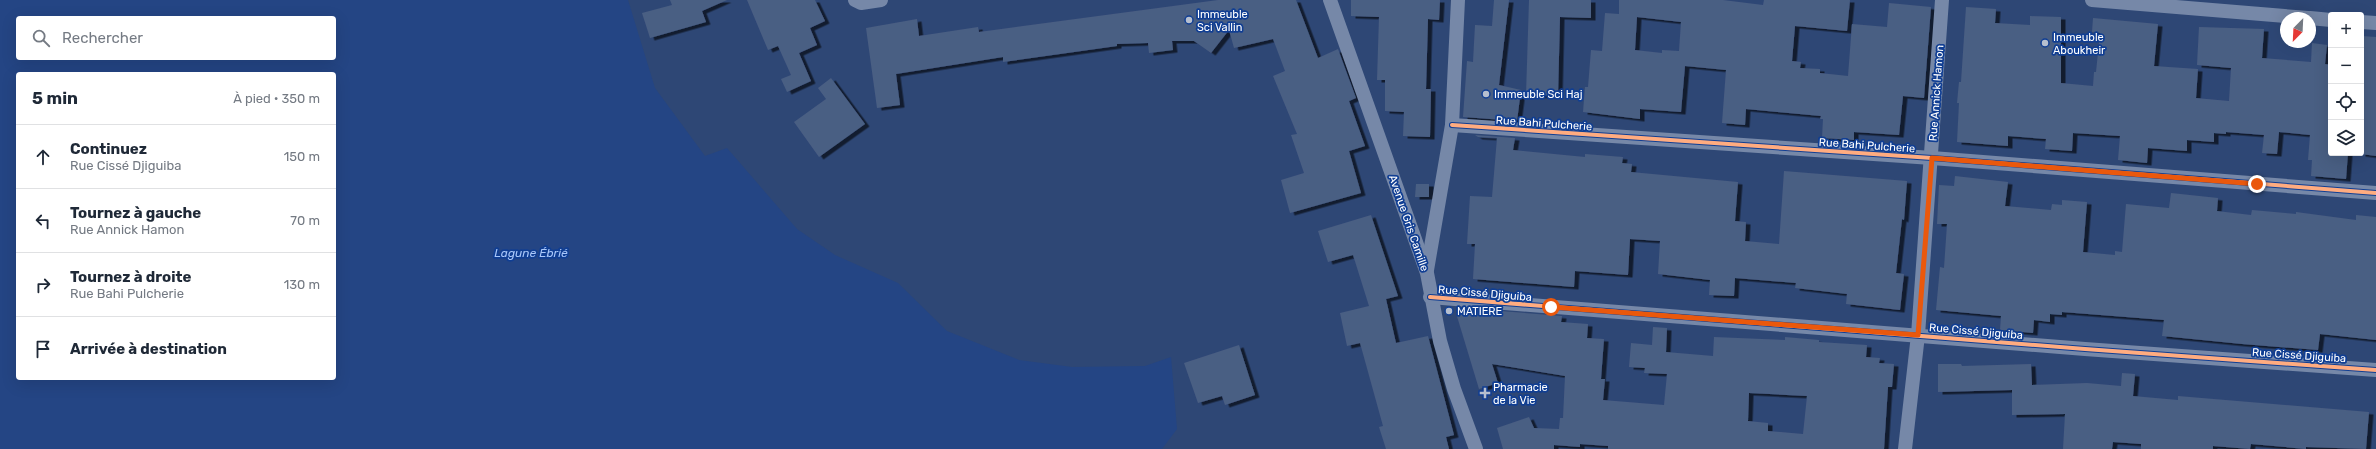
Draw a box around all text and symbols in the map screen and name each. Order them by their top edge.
place label: Immeuble Sci Vallin [1197,8,1248,34]
north arrow [2280,12,2316,48]
map controls [2328,12,2364,156]
button: + [2328,12,2364,48]
marker: Immeuble Sci Vallin [1184,15,1194,25]
search box [16,16,336,60]
icon: search [30,27,52,49]
text: Rechercher [62,29,143,47]
place label: Immeuble Aboukheir [2053,31,2106,57]
marker: Immeuble Aboukheir [2040,38,2050,48]
street label: Rue Annick Hamon [1927,44,1946,142]
button: − [2328,48,2364,84]
button: locate [2328,84,2364,120]
text: 5 min [32,88,78,108]
place label: Immeuble Sci Haj [1494,88,1583,101]
marker: Immeuble Sci Haj [1481,89,1491,99]
text: À pied · 350 m [233,91,320,106]
street label: Rue Bahi Pulcherie [1495,114,1593,133]
button: layers [2328,120,2364,156]
street label: Rue Bahi Pulcherie [1818,136,1916,155]
text: Continuez [70,140,147,158]
icon: ahead [32,146,54,168]
text: 150 m [284,149,320,164]
text: Rue Cissé Djiguiba [70,158,181,173]
street label: Avenue Gris Camille [1386,173,1431,273]
route end [2248,175,2266,193]
text: Tournez à gauche [70,204,201,222]
icon: left [32,210,54,232]
text: 70 m [290,213,320,228]
text: Rue Annick Hamon [70,222,184,237]
water label: Lagune Ébrié [494,246,568,260]
text: Tournez à droite [70,268,191,286]
icon: right [32,274,54,296]
text: 130 m [284,277,320,292]
street label: Rue Cissé Djiguiba [1437,283,1532,304]
text: Rue Bahi Pulcherie [70,286,184,301]
route start [1542,298,1560,316]
place label: MATIERE [1457,305,1503,318]
marker: MATIERE [1444,306,1454,316]
street label: Rue Cissé Djiguiba [1928,321,2023,342]
icon: arrive [32,338,54,360]
text: Arrivée à destination [70,340,227,358]
street label: Rue Cissé Djiguiba [2252,346,2346,365]
place label: Pharmacie de la Vie [1493,381,1548,407]
marker: Pharmacie de la Vie [1480,388,1490,398]

